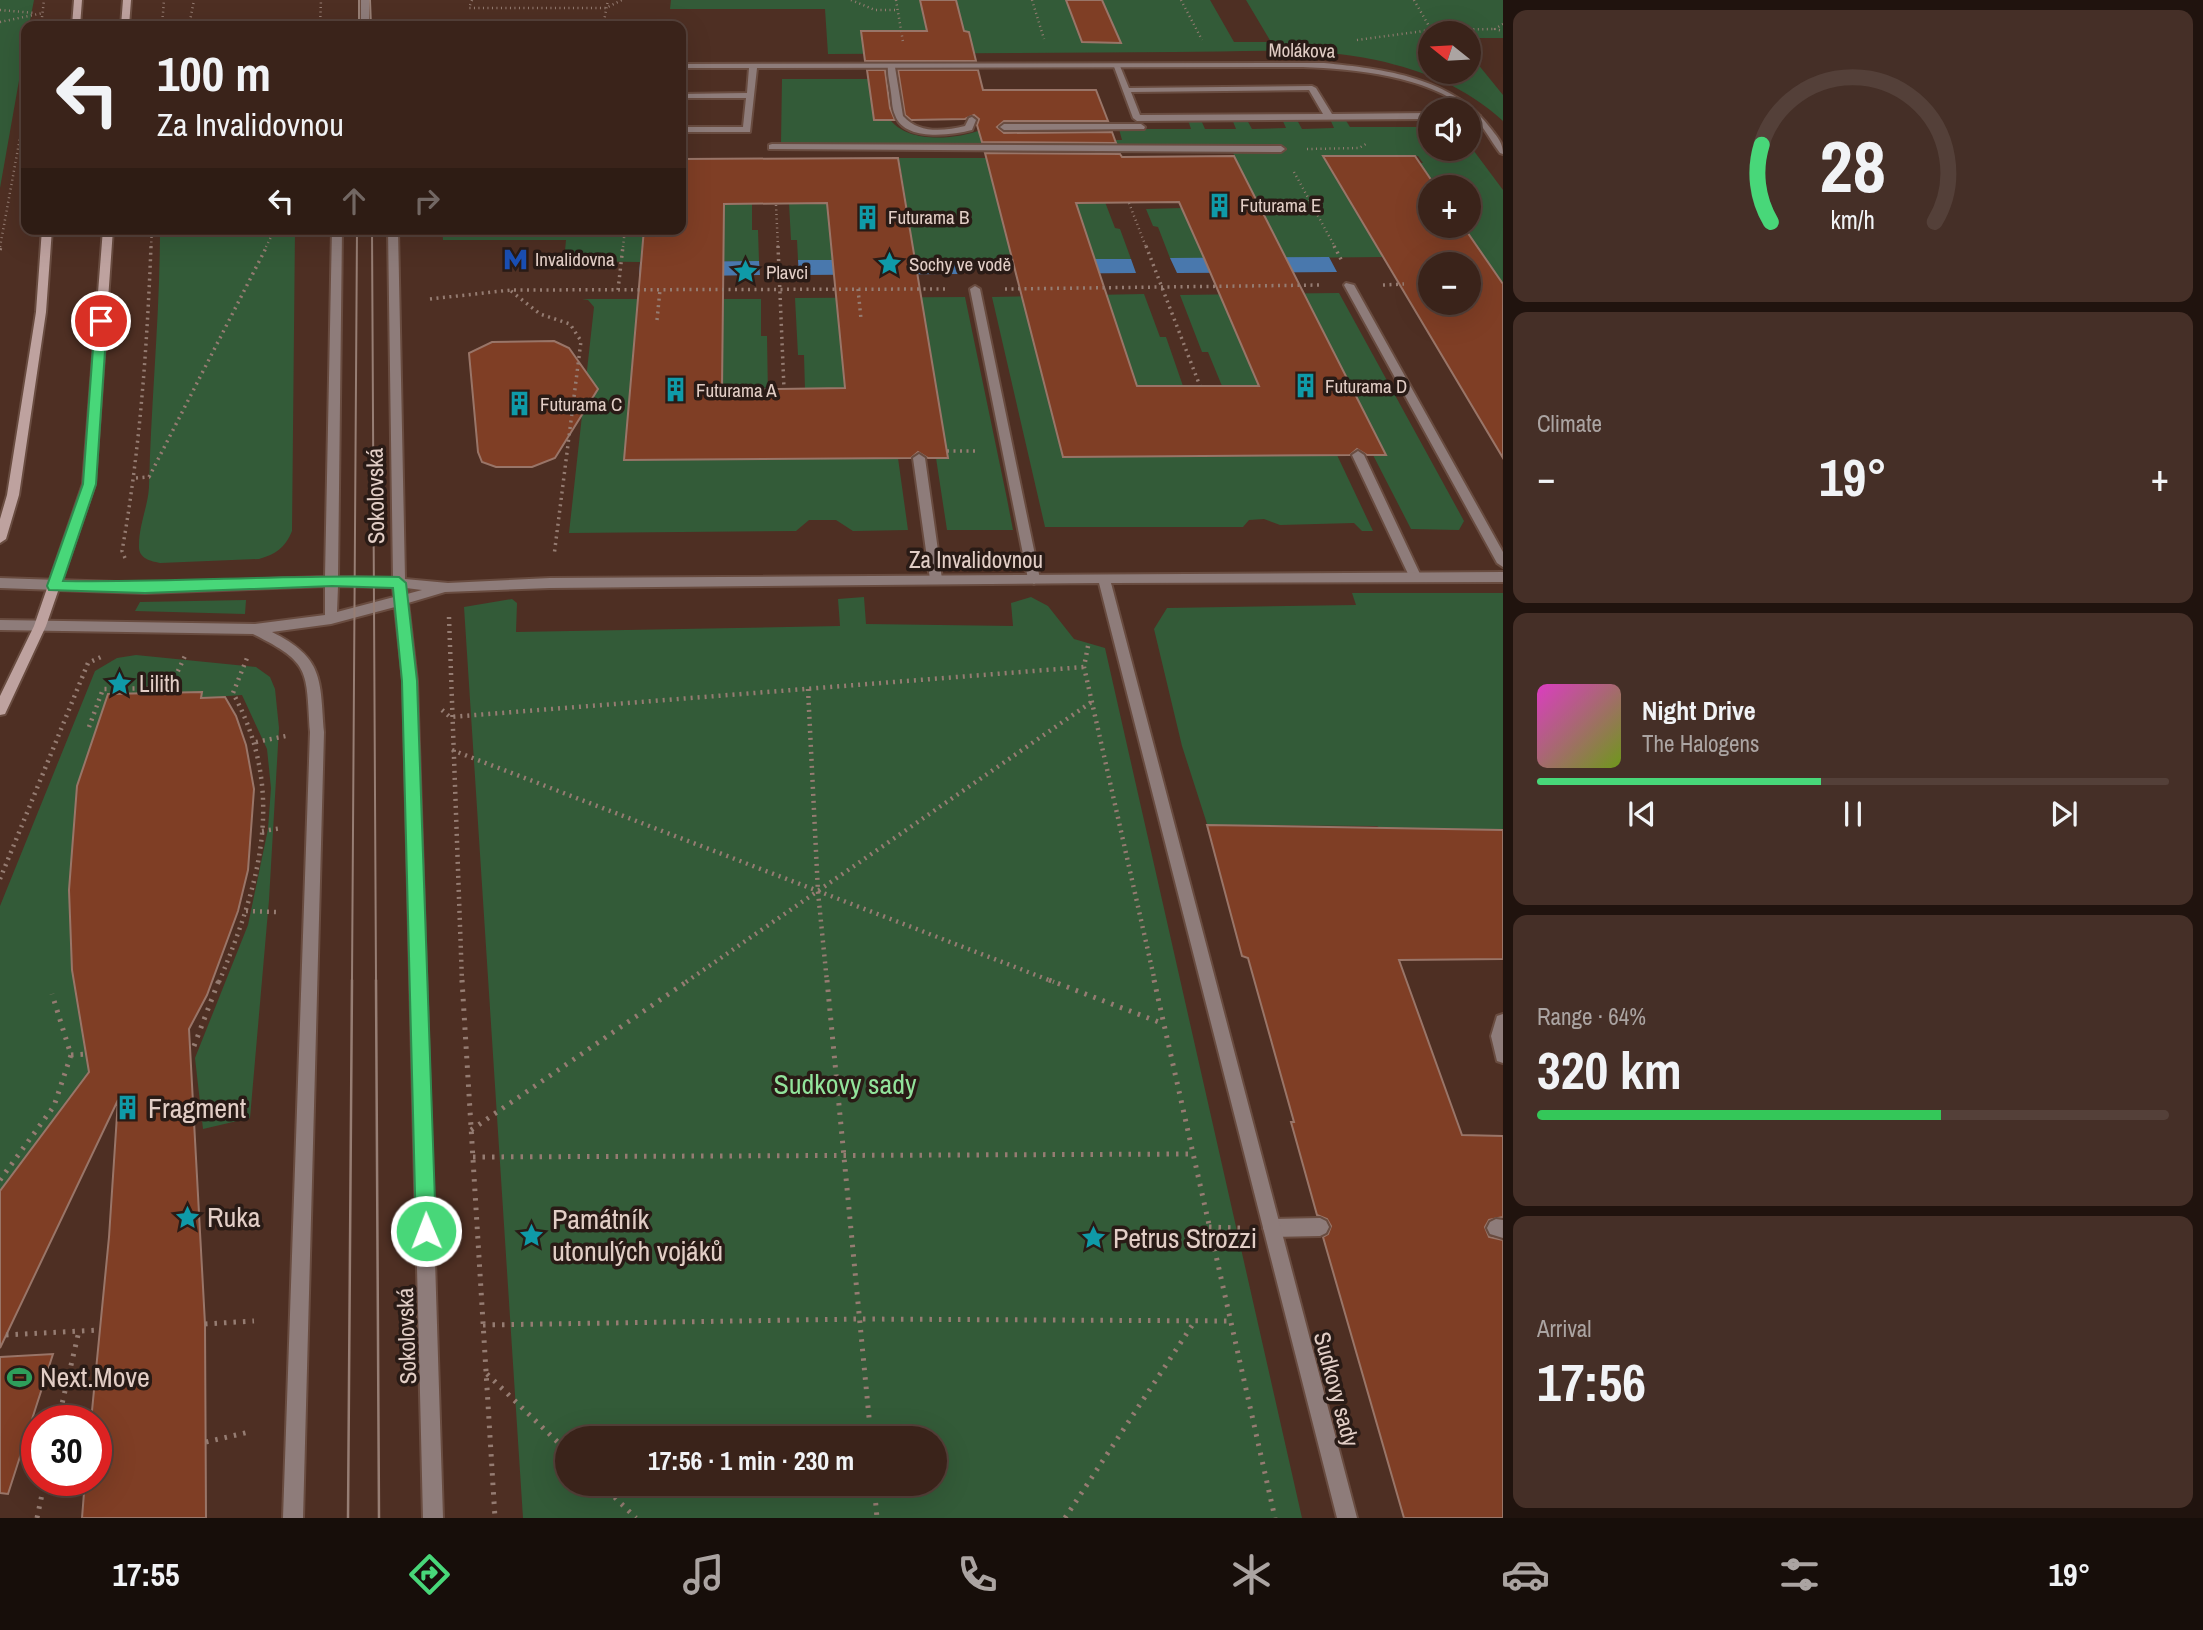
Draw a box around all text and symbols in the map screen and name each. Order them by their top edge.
north arrow [1418,21,1480,84]
map controls [1418,21,1481,315]
street label: Molákova [1268,36,1336,64]
text: 100 m [157,40,271,106]
icon: left [42,49,133,140]
button: sound [1418,98,1481,161]
text: Za Invalidovnou [157,103,344,146]
text: 28 [1820,117,1886,215]
button: + [1418,175,1481,238]
icon: left [262,182,300,220]
icon: ahead [335,182,373,220]
icon: right [408,182,446,220]
building icon: Futurama E [1206,191,1234,219]
place label: Futurama E [1240,192,1321,218]
building icon: Futurama B [854,203,882,231]
text: km/h [1831,203,1875,237]
place label: Futurama B [888,204,969,230]
metro station icon: Invalidovna [501,245,529,273]
place label: Invalidovna [535,246,615,272]
place icon: Sochy ve vodě [875,250,903,278]
place label: Sochy ve vodě [909,251,1011,277]
button: − [1418,252,1481,315]
place icon: Plavci [732,258,760,286]
place label: Plavci [766,259,808,285]
pin [71,291,131,351]
icon: arrive [82,302,120,340]
building icon: Futurama D [1291,372,1319,400]
place label: Futurama D [1325,373,1407,399]
building icon: Futurama A [662,376,690,404]
place label: Futurama A [696,377,777,403]
building icon: Futurama C [506,390,534,418]
place label: Futurama C [540,391,622,417]
text: Climate [1537,408,1602,439]
text: 19° [1819,442,1887,512]
street label: Sokolovská [359,447,391,544]
text: − [1537,452,1555,503]
text: + [2151,452,2169,503]
street label: Za Invalidovnou [909,544,1043,575]
place label: Lilith [139,668,180,699]
place icon: Lilith [105,669,133,697]
text: Night Drive [1642,693,1756,728]
text: The Halogens [1642,728,1759,759]
icon: previous [1623,795,1661,833]
icon: pause [1834,795,1872,833]
icon: next [2045,795,2083,833]
text: Range · 64% [1537,1001,1646,1032]
text: 320 km [1537,1035,1682,1105]
park label: Sudkovy sady [774,1065,917,1103]
place label: Fragment [148,1089,246,1127]
building icon: Fragment [114,1094,142,1122]
position arrow [389,1194,463,1268]
place label: Ruka [207,1198,261,1236]
place label: Památník utonulých vojáků [552,1200,723,1270]
place icon: Ruka [173,1203,201,1231]
place label: Petrus Strozzi [1113,1219,1257,1257]
place icon: Památník utonulých vojáků [518,1221,546,1249]
place icon: Petrus Strozzi [1079,1224,1107,1252]
street label: Sokolovská [389,1287,423,1385]
text: Arrival [1537,1313,1592,1344]
street label: Sudkovy sady [1307,1328,1367,1450]
text: 17:56 [1537,1347,1646,1417]
place label: Next.Move [40,1358,150,1396]
sports icon: Next.Move [6,1363,34,1391]
speed limit sign: 30 [21,1405,112,1496]
text: 17:56 · 1 min · 230 m [648,1443,854,1478]
icon: directions [405,1550,454,1599]
icon: music [679,1550,728,1599]
icon: phone [953,1550,1002,1599]
icon: climate [1227,1550,1276,1599]
icon: car [1501,1550,1550,1599]
icon: filters [1775,1550,1824,1599]
text: 17:55 [112,1553,180,1596]
text: 19° [2048,1553,2090,1596]

